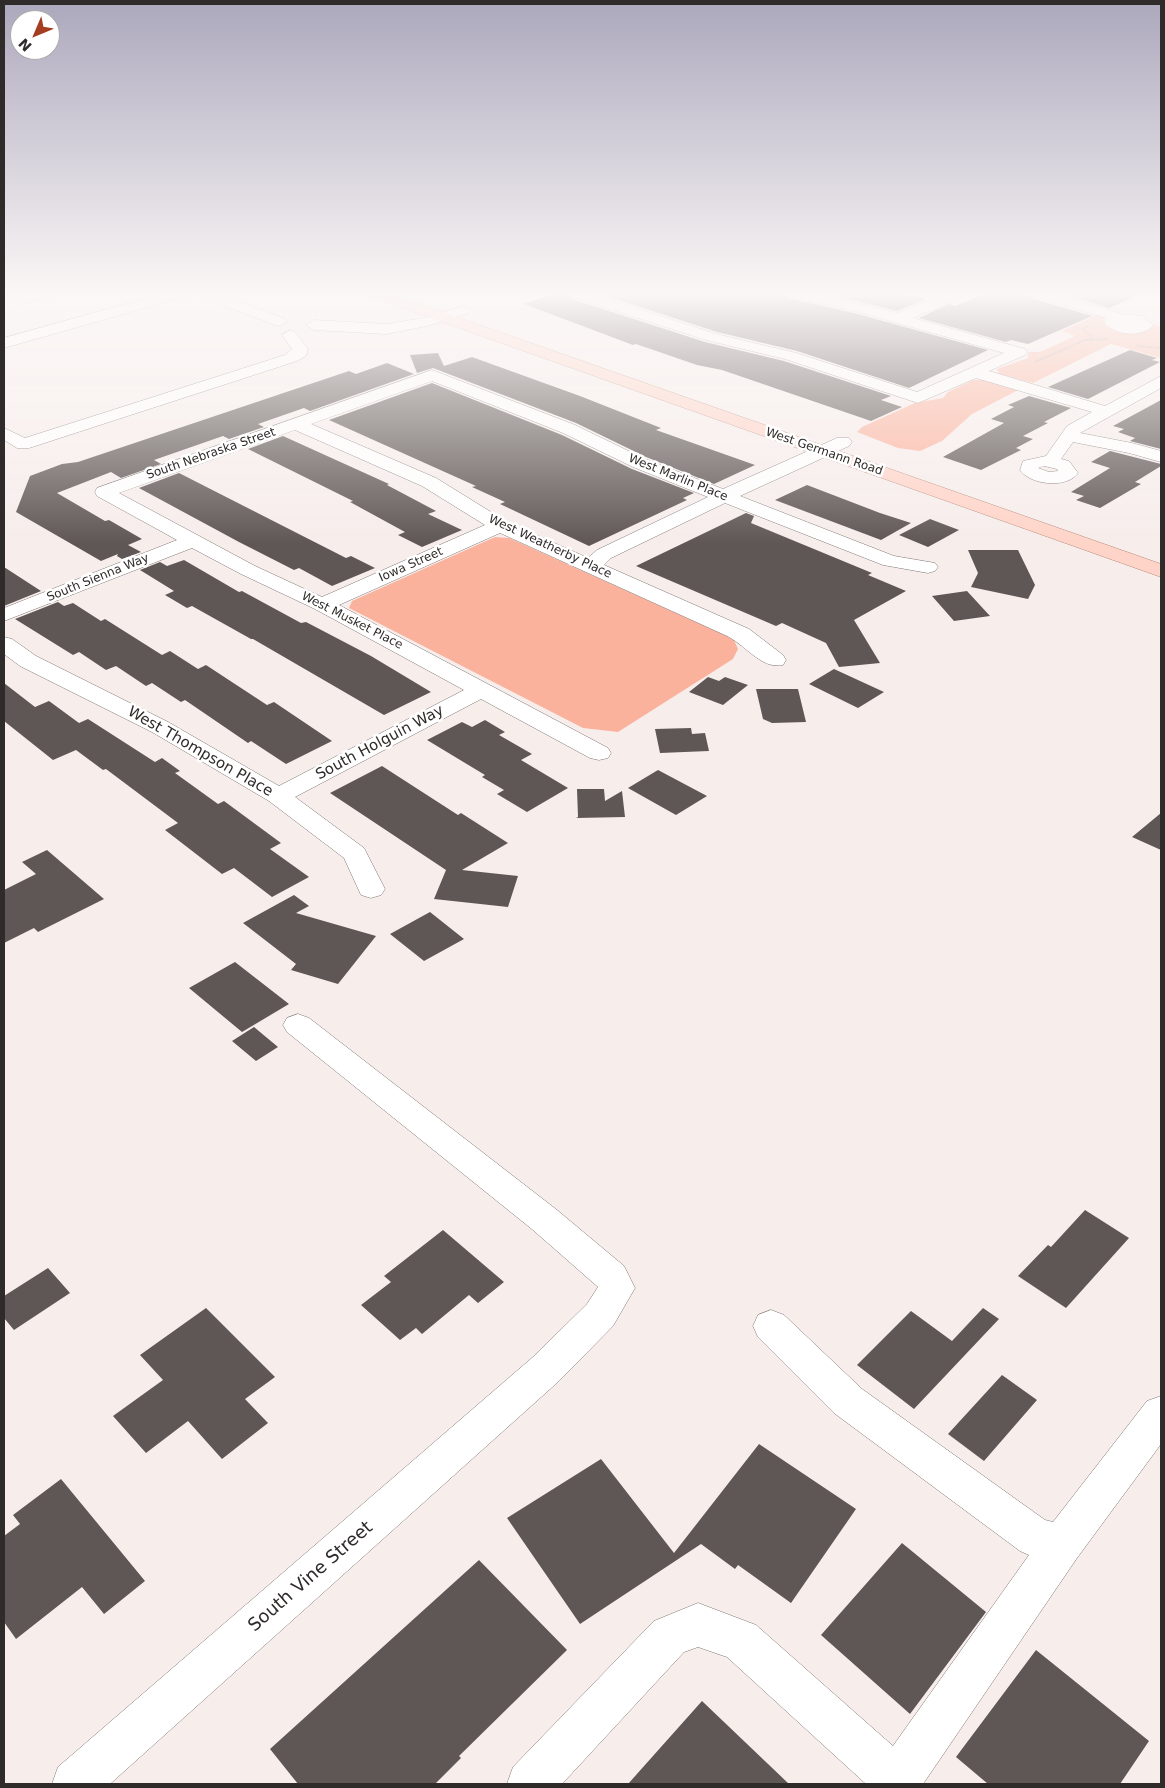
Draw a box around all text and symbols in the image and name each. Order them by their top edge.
north arrow [10,10,60,60]
text: N [15,35,35,55]
street label: South Nebraska Street [145,425,277,483]
street label: West Germann Road [764,425,884,479]
street label: West Marlin Place [626,451,730,505]
street label: West Weatherby Place [486,512,614,582]
street label: Iowa Street [377,545,445,585]
street label: South Sienna Way [45,551,151,605]
street label: West Musket Place [299,589,405,653]
street label: South Holguin Way [313,702,447,784]
street label: West Thompson Place [124,703,276,801]
street label: South Vine Street [244,1517,378,1637]

